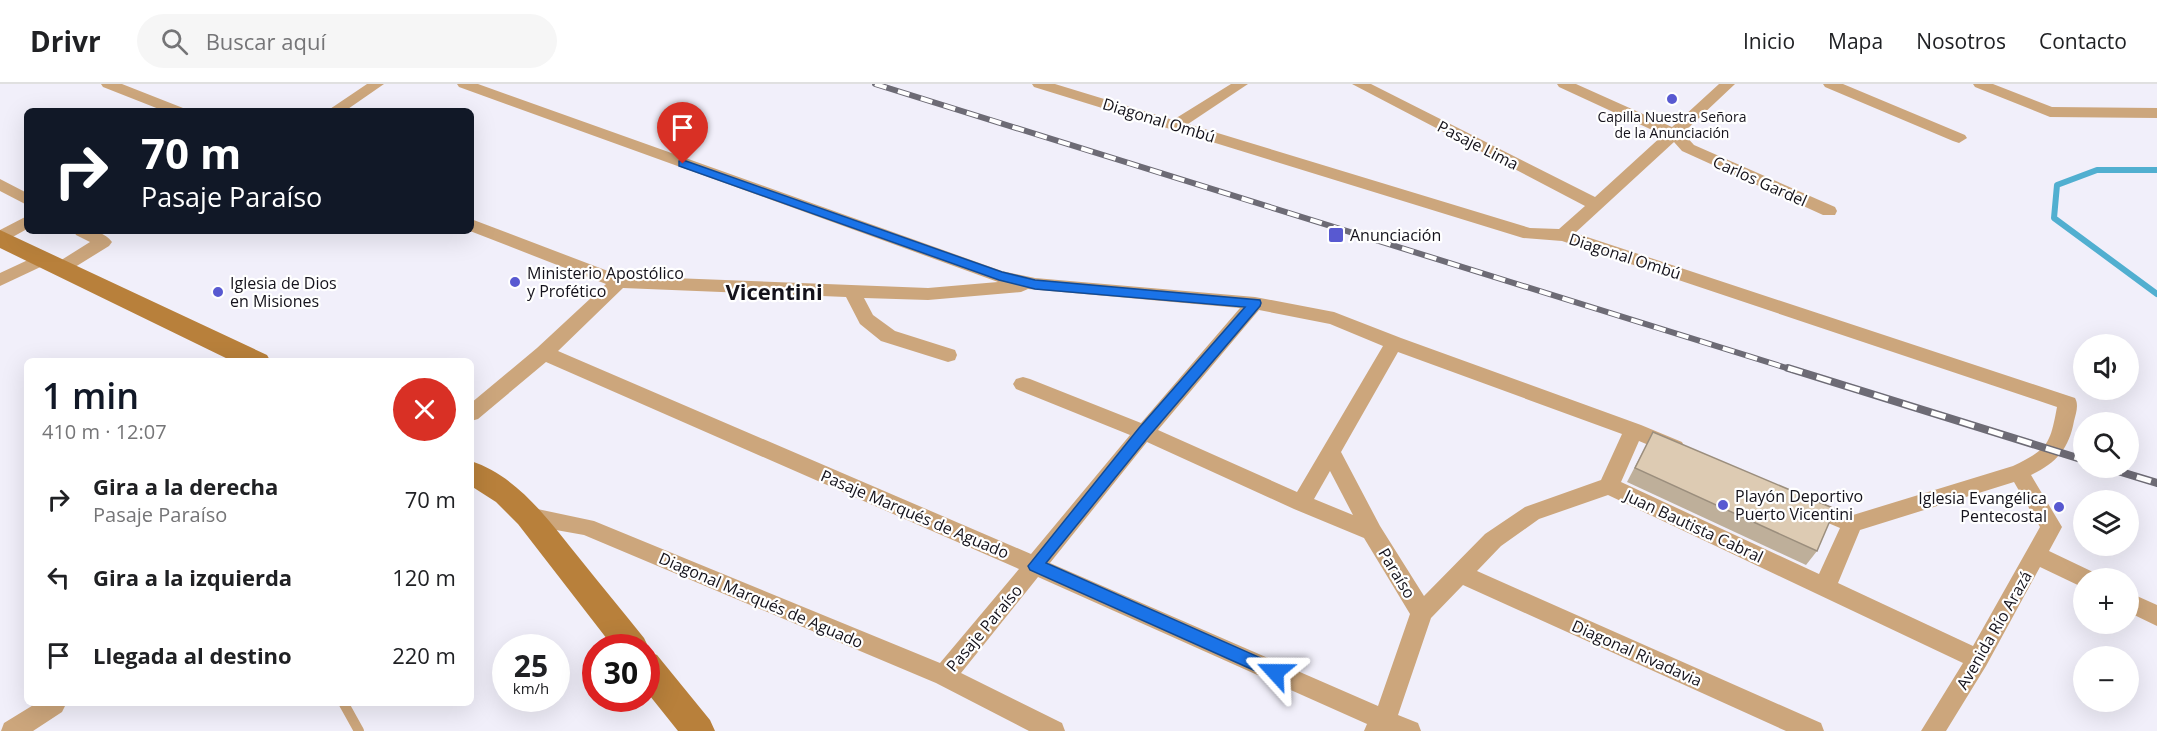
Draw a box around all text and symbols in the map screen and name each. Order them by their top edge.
search box [137,14,557,68]
text: Drivr [30,22,101,60]
icon: search [158,25,191,58]
text: Buscar aquí [206,26,326,56]
text: Inicio [1743,27,1795,55]
text: Mapa [1828,27,1883,55]
text: Nosotros [1916,27,2006,55]
text: Contacto [2039,27,2127,55]
street label: Diagonal Ombú [1100,92,1218,148]
marker: Capilla Nuestra Señora de la Anunciación [1665,92,1679,106]
pin [657,102,708,164]
place label: Capilla Nuestra Señora de la Anunciación [1597,107,1747,142]
icon: arrive [666,111,699,144]
street label: Pasaje Lima [1434,115,1522,175]
text: 70 m [141,124,241,181]
icon: right [42,132,120,210]
street label: Carlos Gardel [1709,150,1811,212]
text: Pasaje Paraíso [141,178,322,215]
place label: Anunciación [1350,224,1441,246]
marker: Anunciación [1327,226,1345,244]
street label: Diagonal Ombú [1566,228,1684,284]
place label: Ministerio Apostólico y Profético [527,262,684,302]
place label: Iglesia de Dios en Misiones [230,272,337,312]
marker: Ministerio Apostólico y Profético [508,275,522,289]
district label: Vicentini [725,276,823,306]
marker: Iglesia de Dios en Misiones [211,285,225,299]
map controls [2073,334,2139,712]
button: sound [2073,334,2139,400]
text: 1 min [42,371,139,420]
button: close [393,378,456,441]
button: search [2073,412,2139,478]
text: 410 m · 12:07 [42,418,167,445]
street label: Pasaje Marqués de Aguado [818,464,1012,564]
text: Gira a la derecha [93,471,278,501]
icon: right [42,483,75,516]
street label: Juan Bautista Cabral [1619,483,1767,568]
text: 70 m [405,484,456,514]
place label: Playón Deportivo Puerto Vicentini [1735,485,1863,525]
place label: Iglesia Evangélica Pentecostal [1918,487,2047,527]
button: layers [2073,490,2139,556]
marker: Playón Deportivo Puerto Vicentini [1716,498,1730,512]
marker: Iglesia Evangélica Pentecostal [2052,500,2066,514]
text: Pasaje Paraíso [93,501,227,528]
street label: Paraíso [1373,544,1421,602]
street label: Diagonal Marqués de Aguado [656,547,866,653]
icon: left [42,561,75,594]
text: Gira a la izquierda [93,562,292,592]
text: 120 m [392,562,456,592]
street label: Avenida Río Arazá [1951,567,2037,693]
button: + [2073,568,2139,634]
street label: Pasaje Paraíso [941,580,1027,676]
street label: Diagonal Rivadavia [1569,614,1705,692]
speed limit sign: 30 [582,634,660,712]
icon: arrive [42,639,75,672]
text: Llegada al destino [93,640,292,670]
text: 220 m [392,640,456,670]
position arrow [1243,640,1307,704]
text: 25 [514,645,548,686]
button: − [2073,646,2139,712]
text: km/h [513,678,549,698]

